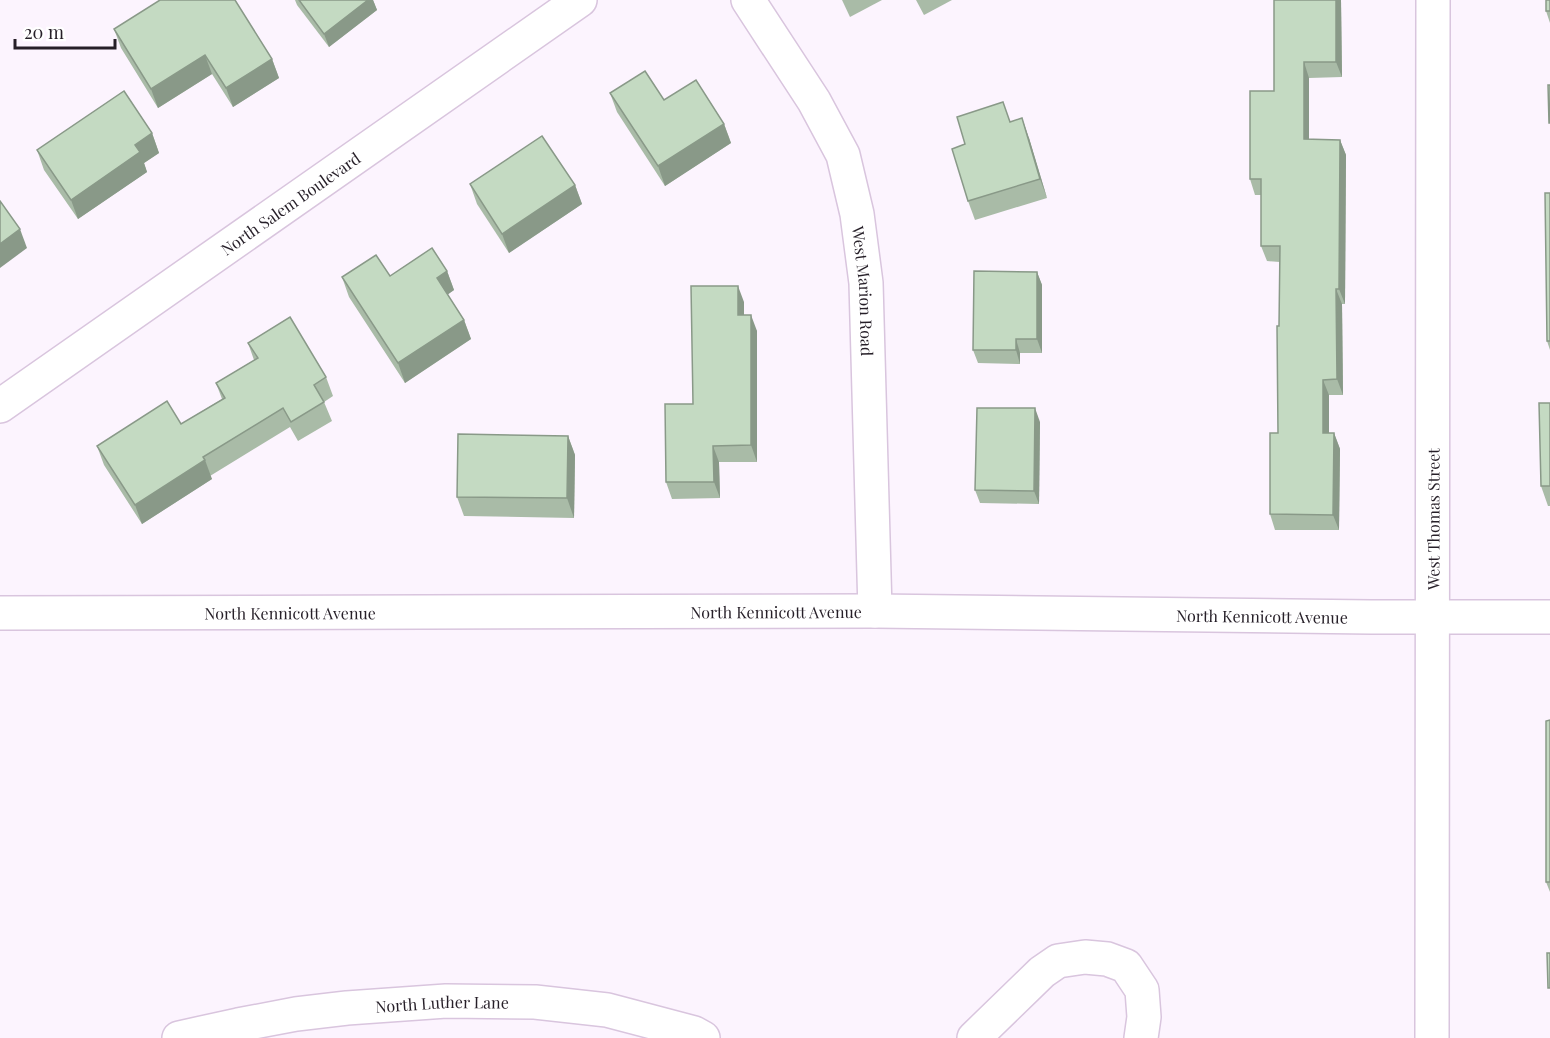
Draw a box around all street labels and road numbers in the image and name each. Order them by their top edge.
street label: North Salem Boulevard [216,147,364,259]
street label: West Marion Road [848,224,878,356]
street label: West Thomas Street [1422,448,1443,591]
street label: North Kennicott Avenue [690,601,862,622]
street label: North Kennicott Avenue [204,602,376,623]
street label: North Kennicott Avenue [1176,604,1348,627]
street label: North Luther Lane [375,990,509,1016]

